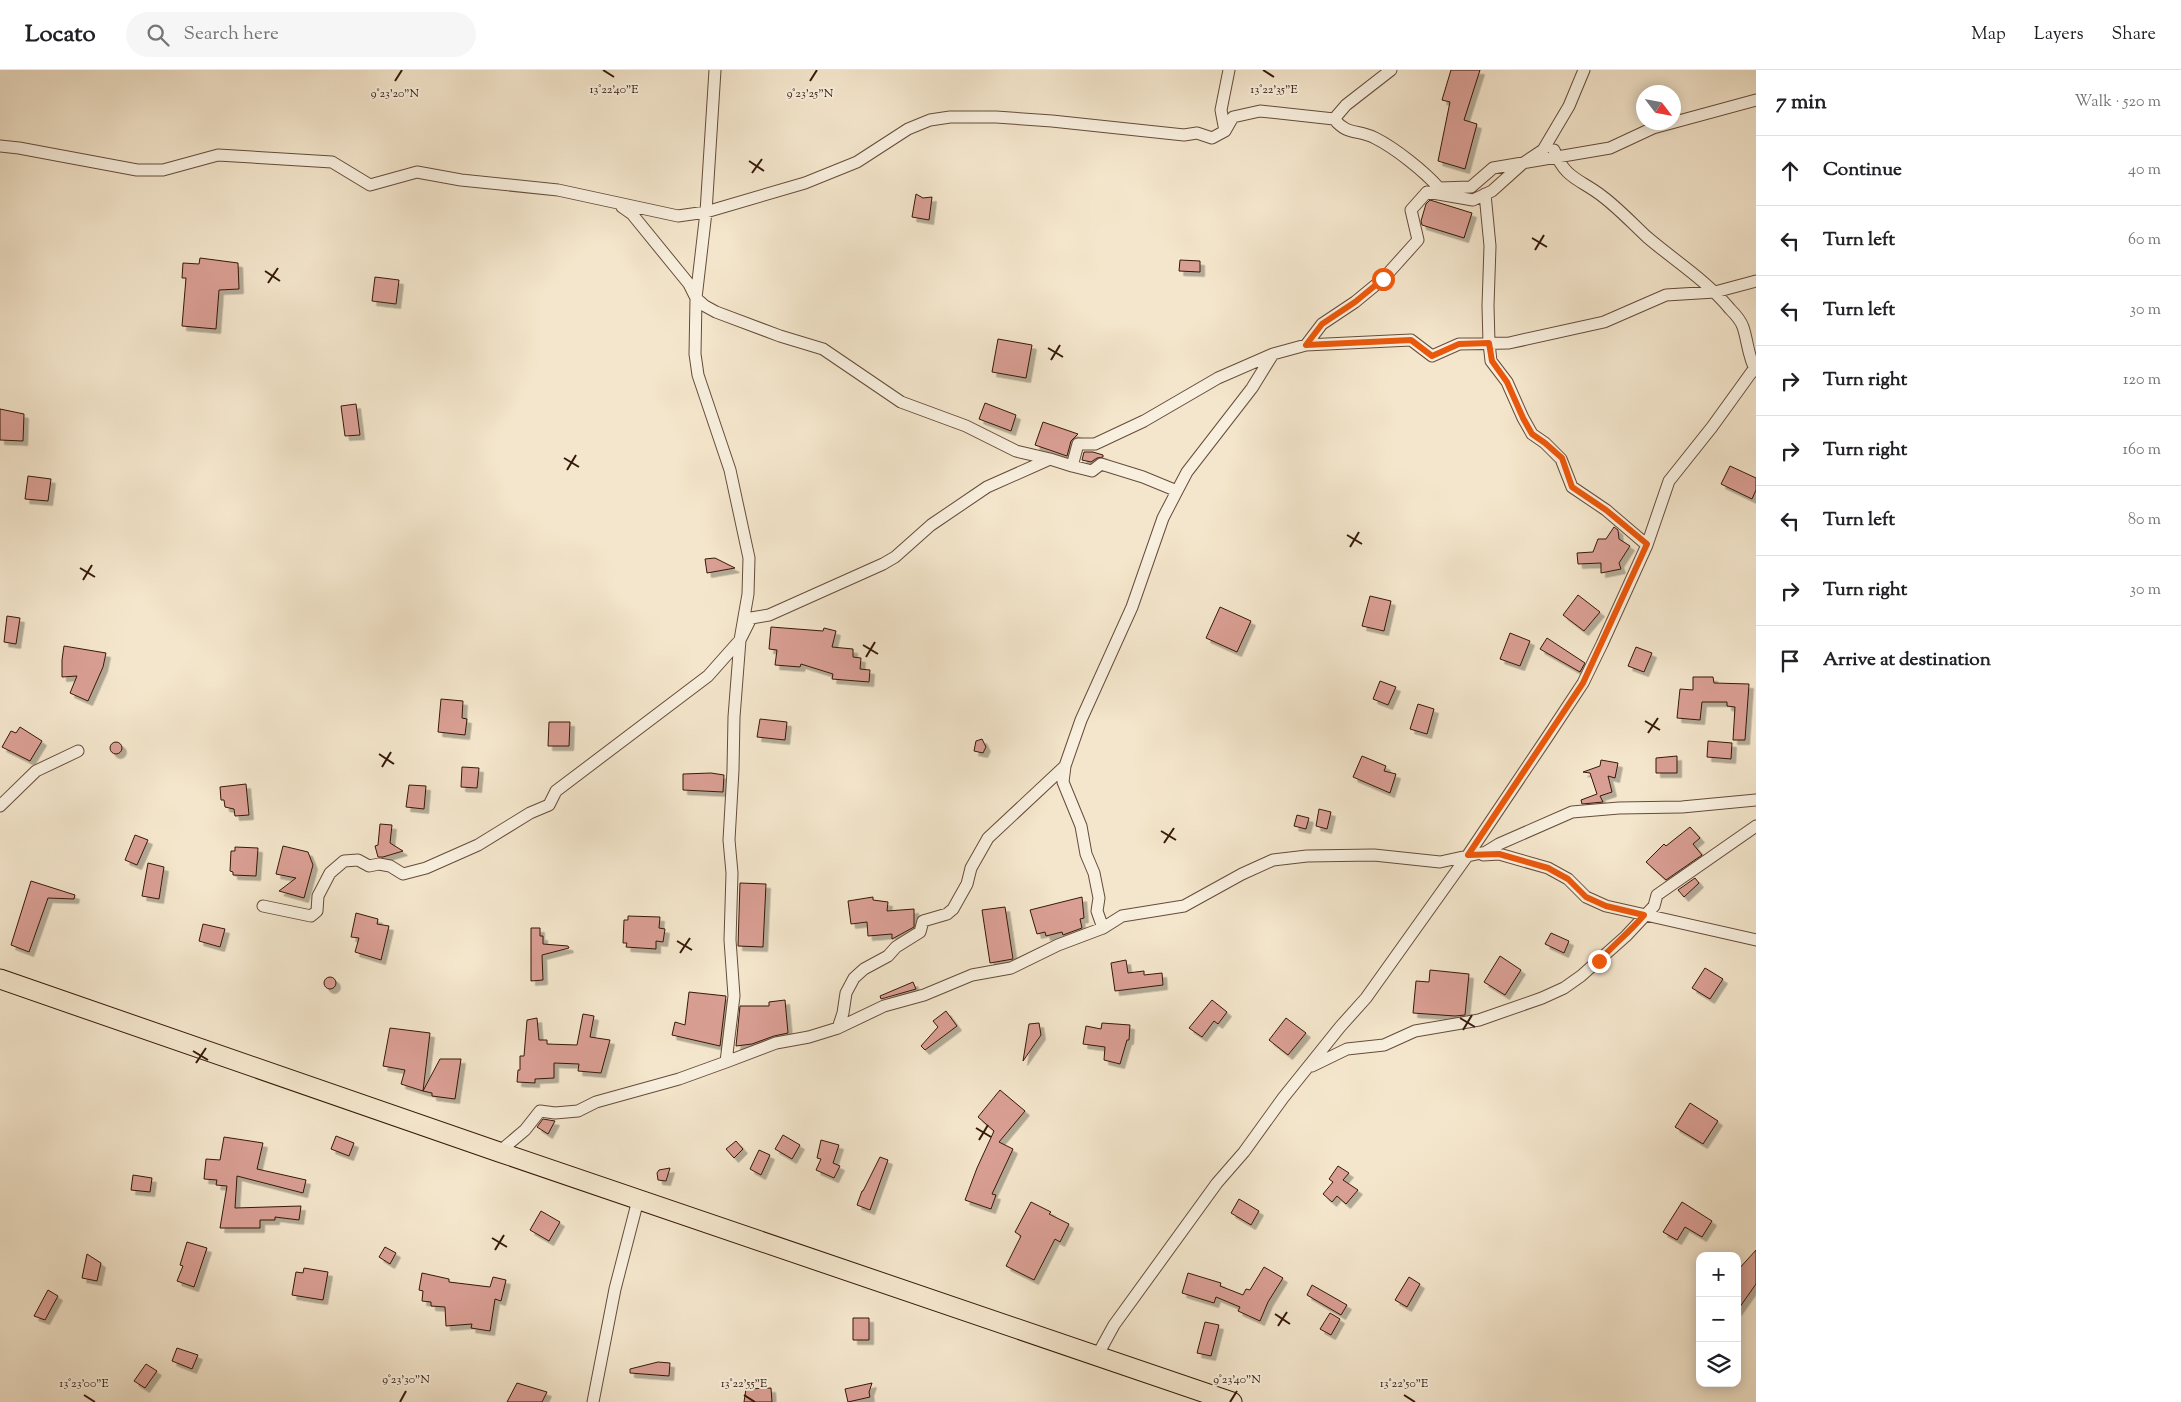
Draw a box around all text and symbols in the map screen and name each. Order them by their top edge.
search box [126,12,476,57]
text: Locato [25,18,96,52]
icon: search [144,21,172,49]
text: Search here [184,21,279,48]
text: Map [1971,22,2006,48]
text: Layers [2034,22,2084,48]
text: Share [2112,22,2156,48]
text: 13°22'40"E [589,81,639,99]
text: 13°22'35"E [1250,81,1298,99]
text: 9°23'20"N [371,85,420,103]
text: 9°23'25"N [787,85,834,103]
north arrow [1636,85,1681,130]
text: 7 min [1776,88,1827,118]
text: Walk · 520 m [2075,91,2161,114]
icon: ahead [1776,157,1804,185]
text: Continue [1823,157,1902,184]
text: 40 m [2128,159,2161,182]
icon: left [1776,227,1804,255]
text: Turn left [1823,227,1895,254]
text: 60 m [2128,229,2161,252]
route start [1372,268,1395,291]
icon: left [1776,297,1804,325]
text: Turn left [1823,297,1895,324]
text: 30 m [2130,299,2161,322]
icon: right [1776,367,1804,395]
text: Turn right [1823,367,1907,394]
text: 120 m [2123,369,2161,392]
icon: right [1776,437,1804,465]
text: Turn right [1823,437,1907,464]
text: 160 m [2123,439,2161,462]
icon: left [1776,507,1804,535]
text: Turn left [1823,507,1895,534]
text: 80 m [2128,509,2161,532]
icon: right [1776,577,1804,605]
text: Turn right [1823,577,1907,604]
text: 30 m [2130,579,2161,602]
icon: arrive [1776,647,1804,675]
text: Arrive at destination [1823,647,1991,674]
route end [1588,950,1611,973]
map controls [1696,1252,1741,1387]
button: + [1696,1252,1741,1297]
button: − [1696,1297,1741,1342]
button: layers [1696,1342,1741,1387]
text: 9°23'30"N [382,1371,430,1389]
text: 9°23'40"N [1213,1371,1261,1389]
text: 13°23'00"E [59,1375,109,1393]
text: 13°22'55"E [721,1375,768,1393]
text: 13°22'50"E [1380,1375,1429,1393]

